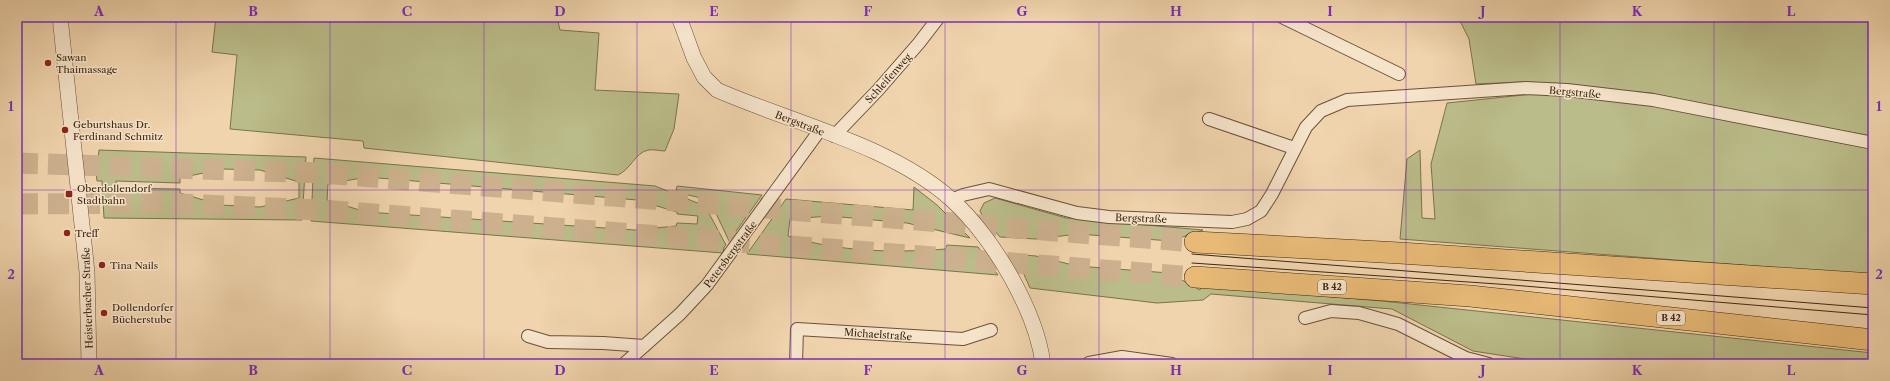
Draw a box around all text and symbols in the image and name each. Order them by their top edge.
text: A [93,3,105,19]
text: B [248,3,258,19]
text: C [402,3,412,19]
text: D [554,3,566,19]
text: E [709,3,719,19]
text: F [864,3,873,19]
text: G [1016,3,1028,19]
text: H [1170,3,1182,19]
text: I [1327,3,1333,19]
text: J [1478,3,1486,19]
text: K [1632,3,1643,19]
text: L [1787,3,1796,19]
street label: Schleifenweg [862,50,915,106]
place label: Sawan Thaimassage [56,51,118,76]
marker: Sawan Thaimassage [43,58,53,68]
street label: Bergstraße [1549,84,1602,101]
text: 1 [8,98,14,114]
text: 1 [1876,98,1882,114]
street label: Bergstraße [773,108,827,139]
place label: Geburtshaus Dr. Ferdinand Schmitz [73,118,163,143]
marker: Geburtshaus Dr. Ferdinand Schmitz [60,125,70,135]
place label: Oberdollendorf Stadtbahn [77,182,152,207]
marker: Oberdollendorf Stadtbahn [64,189,74,199]
street label: Bergstraße [1115,211,1168,226]
street label: Petersbergstraße [701,218,760,290]
place label: Treff [75,227,100,240]
marker: Treff [62,228,72,238]
street label: Heisterbacher Straße [79,247,96,349]
place label: Tina Nails [110,259,158,272]
marker: Tina Nails [97,260,107,270]
text: 2 [7,266,15,282]
text: 2 [1875,266,1883,282]
road number: B 42 [1318,280,1346,294]
place label: Dollendorfer Bücherstube [112,301,175,326]
marker: Dollendorfer Bücherstube [99,308,109,318]
road number: B 42 [1657,311,1685,325]
street label: Michaelstraße [843,326,913,343]
text: A [93,362,105,378]
text: B [248,362,258,378]
text: C [402,362,412,378]
text: D [554,362,566,378]
text: E [709,362,719,378]
text: F [864,362,873,378]
text: G [1016,362,1028,378]
text: H [1170,362,1182,378]
text: I [1327,362,1333,378]
text: J [1478,362,1486,378]
text: K [1632,362,1643,378]
text: L [1787,362,1796,378]

